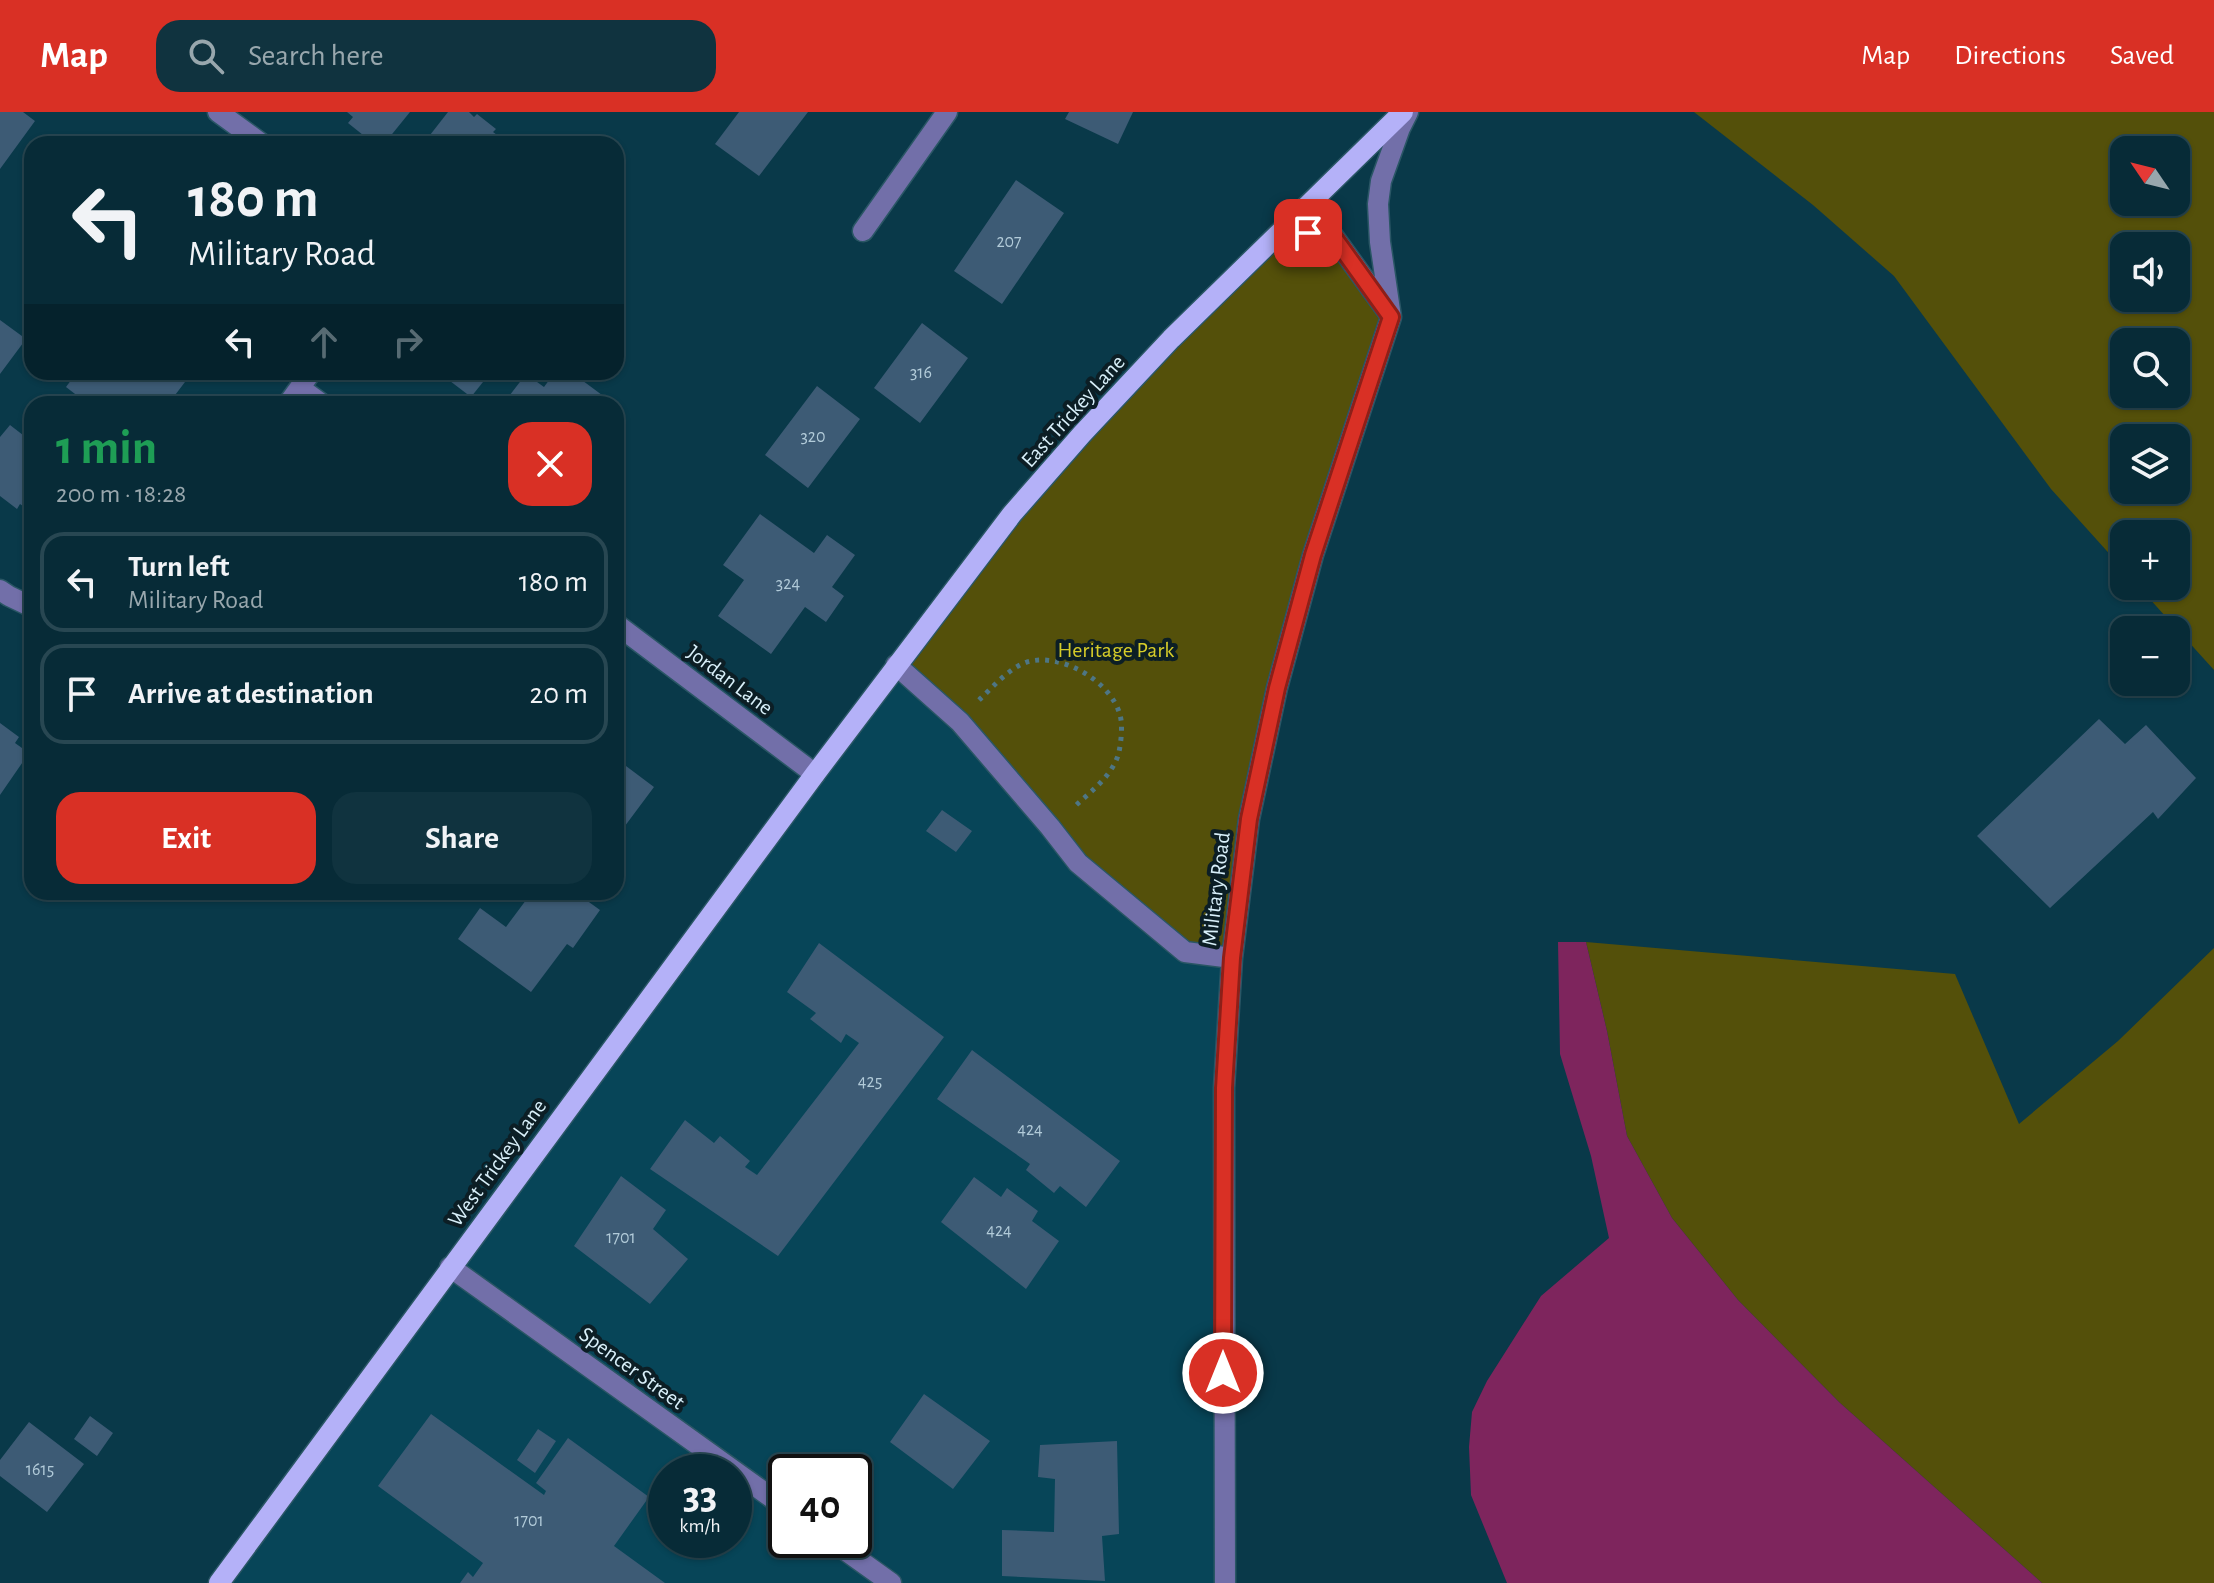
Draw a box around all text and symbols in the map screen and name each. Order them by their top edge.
search box [156,20,716,92]
icon: search [184,34,228,78]
text: Map [40,37,108,75]
text: Search here [248,41,384,71]
text: Map [1861,42,1910,70]
text: Directions [1954,42,2066,70]
text: Saved [2110,42,2174,70]
north arrow [2110,136,2190,216]
map controls [2110,136,2190,696]
icon: left [56,168,160,272]
text: 180 m [188,171,319,227]
pin [1274,199,1342,267]
icon: arrive [1286,211,1330,255]
button: sound [2110,232,2190,312]
house number: 207 [996,233,1022,251]
text: Military Road [188,236,375,272]
icon: left [218,320,262,364]
icon: ahead [302,320,346,364]
icon: right [386,320,430,364]
button: search [2110,328,2190,408]
street label: East Trickey Lane [1017,351,1129,471]
house number: 316 [910,364,932,382]
button: close [508,422,592,506]
button: layers [2110,424,2190,504]
text: 1 min [56,425,157,473]
house number: 320 [800,428,826,446]
text: 200 m · 18:28 [56,481,186,507]
button: + [2110,520,2190,600]
text: Turn left [128,552,229,582]
icon: left [60,560,104,604]
text: 180 m [519,567,588,597]
house number: 324 [776,575,800,593]
text: Military Road [128,587,263,613]
button: − [2110,616,2190,696]
park label: Heritage Park [1058,639,1174,661]
street label: Jordan Lane [683,641,777,719]
icon: arrive [60,672,104,716]
text: Arrive at destination [128,679,374,709]
text: 20 m [530,679,588,709]
button: Exit [56,792,316,884]
button: Share [332,792,592,884]
street label: Military Road [1198,831,1234,947]
house number: 425 [858,1073,882,1091]
street label: West Trickey Lane [444,1095,550,1231]
house number: 424 [1017,1121,1043,1139]
house number: 424 [986,1222,1012,1240]
house number: 1701 [606,1229,636,1247]
street label: Spencer Street [575,1323,689,1413]
position arrow [1181,1331,1265,1415]
speed limit sign: 40 [768,1454,872,1558]
house number: 1615 [26,1461,54,1479]
text: 33 [683,1476,717,1516]
house number: 1701 [514,1512,544,1530]
text: km/h [679,1516,721,1536]

